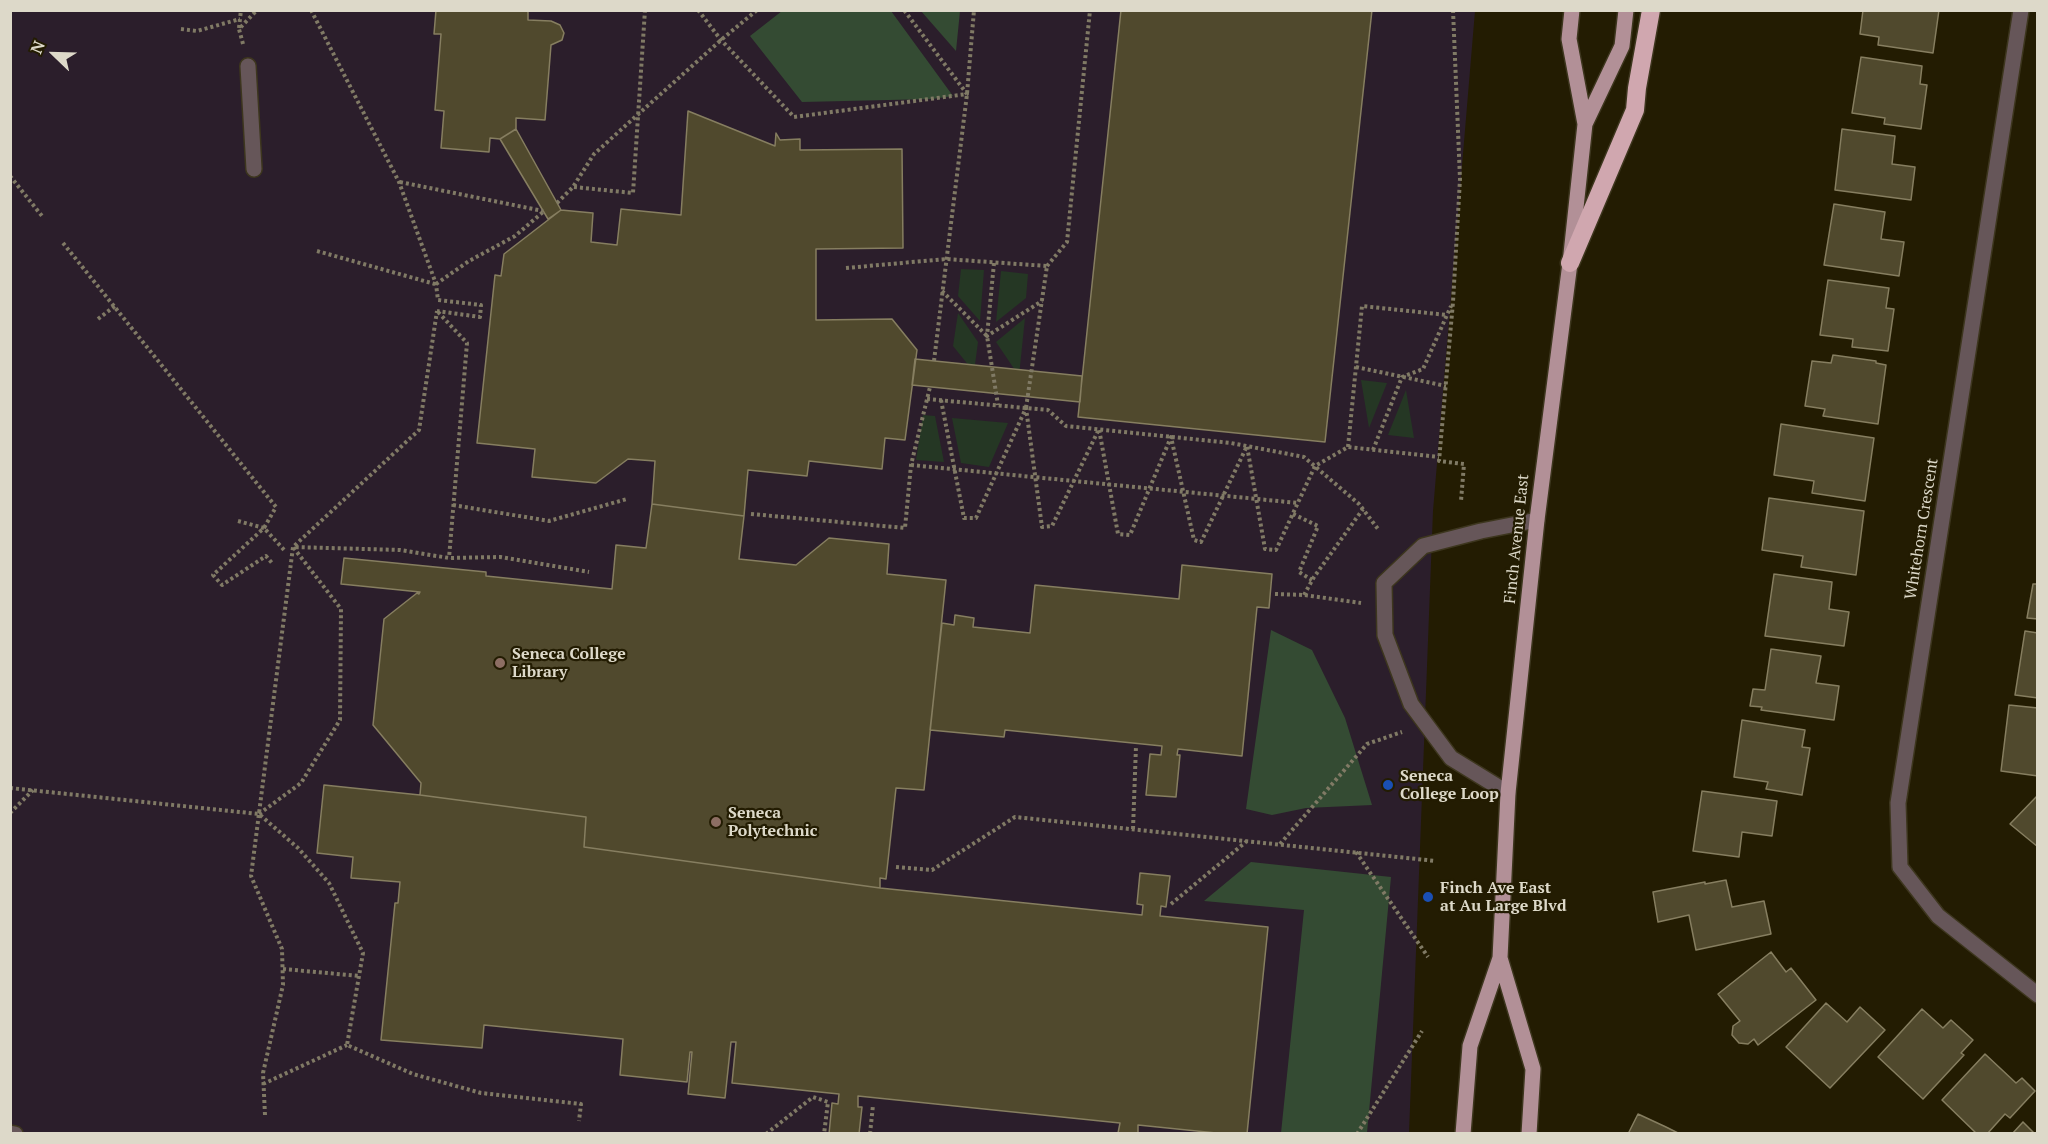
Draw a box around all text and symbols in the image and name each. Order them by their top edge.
north arrow [24,24,84,84]
text: N [25,37,50,57]
street label: Whitehorn Crescent [1901,457,1943,601]
street label: Finch Avenue East [1501,473,1533,605]
place label: Seneca College Library [512,644,626,682]
marker: Seneca College Library [493,656,507,670]
place label: Seneca College Loop [1400,766,1499,804]
marker: Seneca College Loop [1381,778,1395,792]
place label: Seneca Polytechnic [728,803,818,841]
marker: Seneca Polytechnic [709,815,723,829]
place label: Finch Ave East at Au Large Blvd [1440,878,1567,916]
marker: Finch Ave East at Au Large Blvd [1421,890,1435,904]

